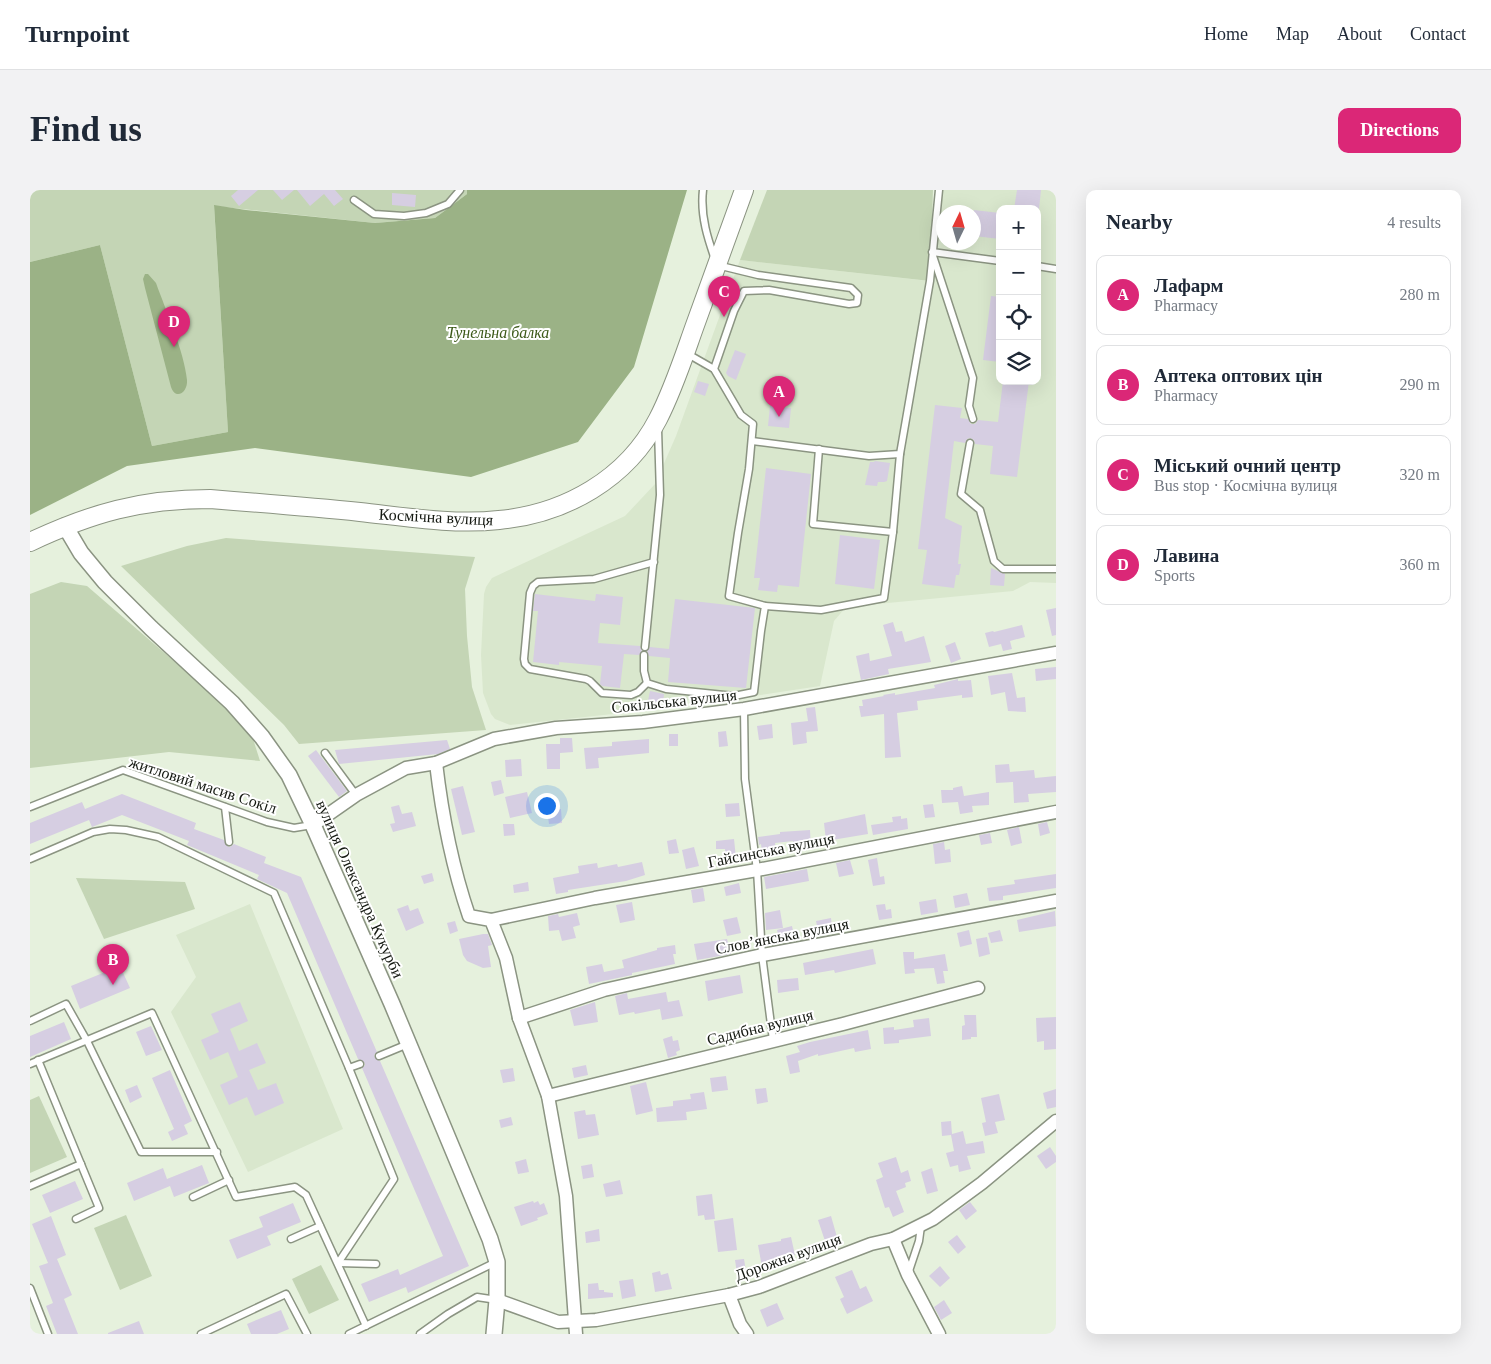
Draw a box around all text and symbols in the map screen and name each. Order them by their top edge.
text: Turnpoint [25,21,130,47]
text: Home [1204,24,1248,44]
text: Map [1276,24,1309,44]
text: About [1337,24,1382,44]
text: Contact [1410,24,1466,44]
button: Directions [1338,108,1461,153]
text: Find us [30,110,142,149]
north arrow [936,205,981,250]
map controls [996,205,1041,385]
button: + [996,205,1041,250]
text: Nearby [1106,210,1173,234]
text: 4 results [1387,214,1441,231]
button: − [996,250,1041,295]
text: Лафарм [1154,275,1224,296]
pin: C [708,276,740,317]
text: A [1117,286,1129,303]
text: 280 m [1400,286,1440,303]
button: locate [996,295,1041,340]
text: Pharmacy [1154,297,1218,314]
pin: D [158,306,190,347]
park label: Тунельна балка [447,324,549,342]
button: layers [996,340,1041,385]
text: Аптека оптових цін [1154,365,1323,386]
pin: A [763,376,795,417]
text: B [1118,376,1128,393]
text: 290 m [1400,376,1440,393]
text: Pharmacy [1154,387,1218,404]
text: Міський очний центр [1154,455,1341,476]
text: C [1117,466,1129,483]
text: 320 m [1400,466,1440,483]
text: Bus stop · Космічна вулиця [1154,477,1337,494]
street label: Космічна вулиця [378,506,494,530]
text: Лавина [1154,545,1219,566]
text: D [1117,556,1129,573]
text: 360 m [1400,556,1440,573]
text: Sports [1154,567,1195,584]
street label: Сокільська вулиця [610,686,738,717]
street label: житловий масив Сокіл [126,753,279,817]
your location [534,793,560,819]
street label: вулиця Олександра Кукурби [312,798,407,981]
street label: Гайсинська вулиця [706,829,837,872]
street label: Словʼянська вулиця [714,915,851,958]
pin: B [97,944,129,985]
street label: Садибна вулиця [705,1005,816,1049]
street label: Дорожна вулиця [732,1230,844,1285]

